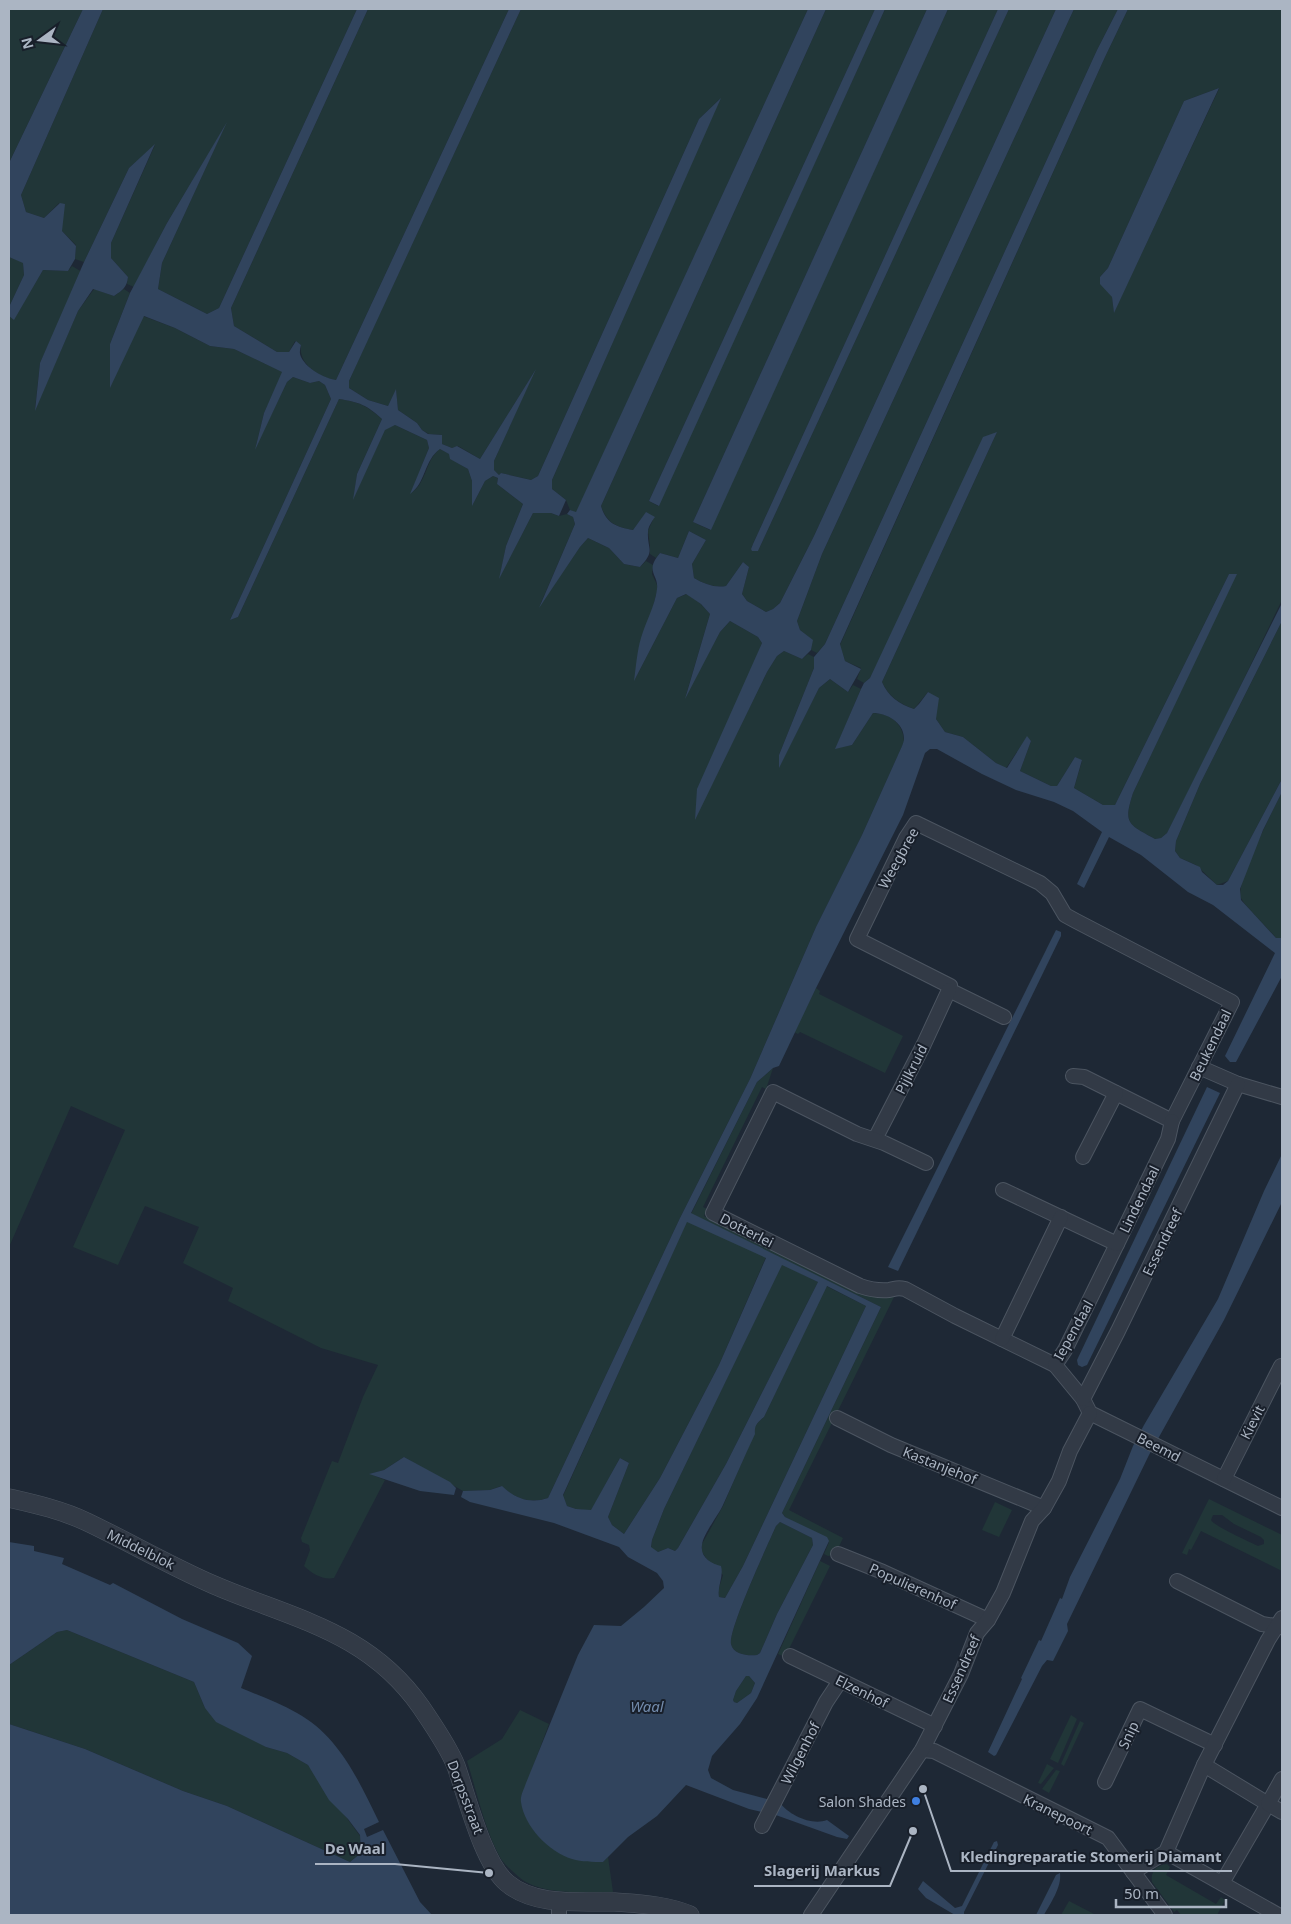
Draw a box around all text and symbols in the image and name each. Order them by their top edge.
north arrow [15,15,65,65]
text: N [16,36,38,51]
street label: Weegbree [873,824,923,892]
street label: Beukendaal [1184,1006,1236,1084]
street label: Pijlkruid [890,1041,932,1097]
street label: Lindendaal [1115,1162,1163,1236]
street label: Essendreef [1138,1204,1187,1279]
street label: Dotterlei [717,1208,777,1252]
street label: Iependaal [1049,1297,1097,1363]
street label: Kievit [1235,1402,1269,1442]
street label: Beemd [1134,1428,1184,1466]
street label: Kastanjehof [900,1442,981,1489]
street label: Middelblok [104,1524,179,1574]
street label: Populierenhof [867,1558,961,1614]
street label: Essendreef [938,1631,985,1706]
street label: Elzenhof [832,1670,893,1712]
water label: Waal [630,1696,665,1716]
street label: Wilgenhof [776,1718,824,1787]
street label: Snip [1113,1718,1143,1752]
street label: Dorpsstraat [443,1757,489,1837]
street label: Kranepoort [1020,1789,1096,1839]
place label: Salon Shades [819,1792,906,1811]
marker: Salon Shades [910,1795,922,1807]
callout: De Waal [315,1834,395,1864]
text: De Waal [325,1838,385,1858]
callout: Kledingreparatie Stomerij Diamant [951,1841,1232,1871]
text: Kledingreparatie Stomerij Diamant [960,1846,1222,1866]
callout: Slagerij Markus [754,1856,890,1886]
text: Slagerij Markus [764,1860,880,1880]
scale bar [1116,1876,1226,1908]
text: 50 m [1124,1883,1159,1903]

